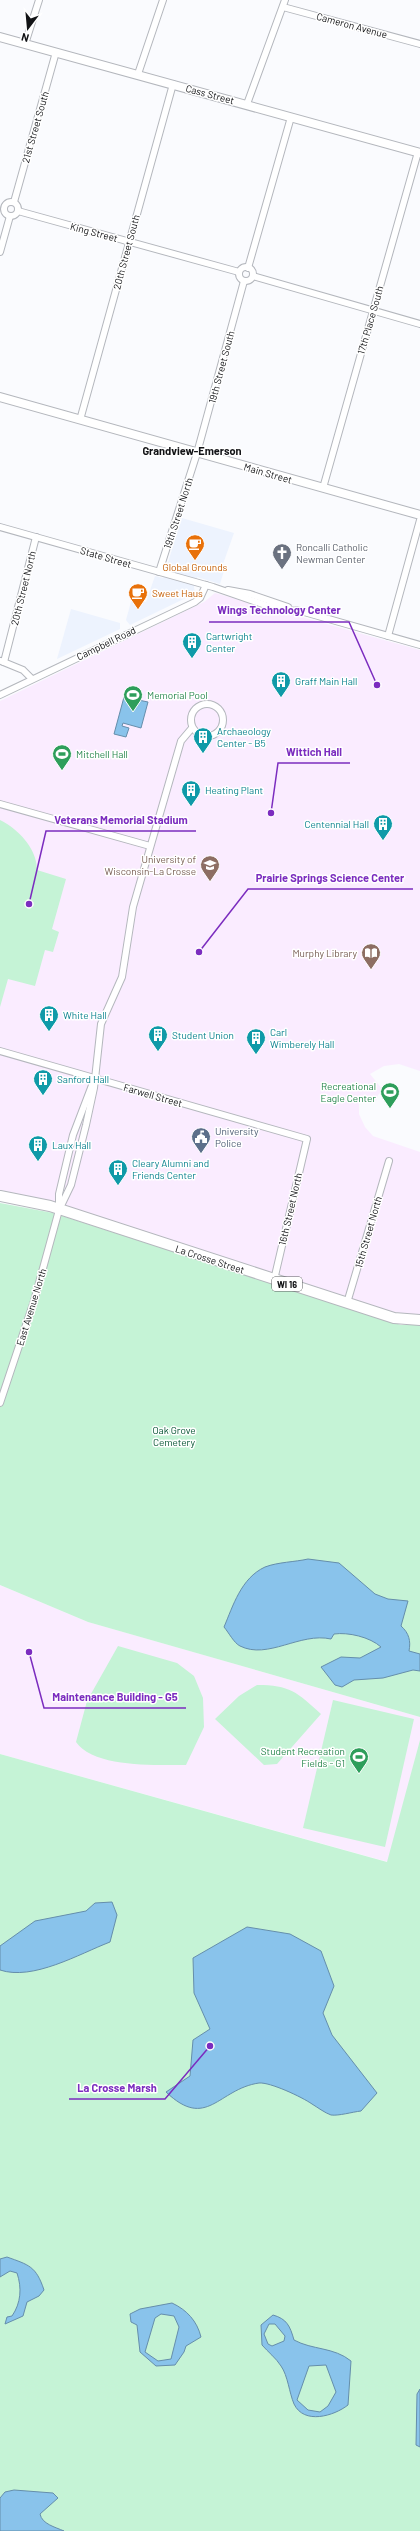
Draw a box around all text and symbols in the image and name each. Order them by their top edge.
north arrow [8,8,48,48]
street label: Cameron Avenue [315,10,389,40]
text: N [20,31,30,45]
street label: Cass Street [184,82,236,106]
street label: 21st Street South [19,90,51,164]
street label: 20th Street South [110,213,142,291]
street label: King Street [69,220,119,244]
street label: 17th Place South [354,284,386,356]
street label: 19th Street South [206,329,236,405]
district label: Grandview-Emerson [142,444,242,457]
street label: Main Street [243,460,294,486]
street label: 19th Street North [161,476,195,550]
cafe icon: Global Grounds [184,533,206,561]
place label: Roncalli Catholic Newman Center [296,541,368,565]
church icon: Roncalli Catholic Newman Center [271,542,293,570]
street label: State Street [79,544,133,570]
street label: 20th Street North [8,549,38,627]
place label: Global Grounds [163,561,228,573]
cafe icon: Sweet Haus [127,582,149,610]
place label: Sweet Haus [152,587,203,599]
callout: Wings Technology Center [209,599,349,622]
text: Wings Technology Center [217,603,342,616]
street label: Campbell Road [74,624,138,662]
place label: Cartwright Center [206,630,253,654]
building icon: Cartwright Center [181,631,203,659]
building icon: Graff Main Hall [270,670,292,698]
place label: Graff Main Hall [295,675,357,687]
sports icon: Memorial Pool [122,684,144,712]
place label: Memorial Pool [147,689,208,701]
place label: Archaeology Center - B5 [217,725,271,749]
building icon: Archaeology Center - B5 [192,726,214,754]
callout: Wittich Hall [278,740,350,763]
sports icon: Mitchell Hall [51,743,73,771]
text: Wittich Hall [286,745,342,758]
place label: Mitchell Hall [76,748,128,760]
building icon: Heating Plant [180,779,202,807]
place label: Heating Plant [205,784,264,796]
callout: Veterans Memorial Stadium [46,808,196,831]
text: Veterans Memorial Stadium [54,813,188,826]
building icon: Centennial Hall [372,813,394,841]
place label: Centennial Hall [304,818,369,830]
place label: University of Wisconsin-La Crosse [105,853,196,877]
school or university icon: University of Wisconsin-La Crosse [199,854,221,882]
callout: Prairie Springs Science Center [248,866,413,889]
text: Prairie Springs Science Center [256,871,405,884]
library icon: Murphy Library [360,942,382,970]
place label: Murphy Library [292,947,357,959]
building icon: White Hall [38,1004,60,1032]
place label: White Hall [63,1009,107,1021]
building icon: Student Union [147,1024,169,1052]
place label: Carl Wimberely Hall [270,1026,334,1050]
building icon: Carl Wimberely Hall [245,1027,267,1055]
place label: Student Union [172,1029,234,1041]
building icon: Sanford Hall [32,1068,54,1096]
place label: Sanford Hall [57,1073,109,1085]
place label: Recreational Eagle Center [321,1080,376,1104]
street label: Farwell Street [122,1081,184,1109]
sports icon: Recreational Eagle Center [379,1081,401,1109]
place label: University Police [215,1125,259,1149]
public building icon: University Police [190,1126,212,1154]
building icon: Laux Hall [27,1134,49,1162]
place label: Laux Hall [52,1139,91,1151]
place label: Cleary Alumni and Friends Center [132,1157,209,1181]
building icon: Cleary Alumni and Friends Center [107,1158,129,1186]
street label: 16th Street North [276,1172,304,1246]
street label: 15th Street North [352,1195,384,1269]
street label: La Crosse Street [174,1242,246,1276]
street label: East Avenue North [14,1267,48,1347]
road number: WI 16 [272,1277,302,1291]
park label: Oak Grove Cemetery [152,1424,196,1448]
callout: Maintenance Building - G5 [44,1685,186,1708]
text: Maintenance Building - G5 [52,1690,178,1703]
place label: Student Recreation Fields - G1 [261,1745,345,1769]
sports icon: Student Recreation Fields - G1 [348,1746,370,1774]
callout: La Crosse Marsh [69,2076,165,2099]
text: La Crosse Marsh [77,2081,157,2094]

